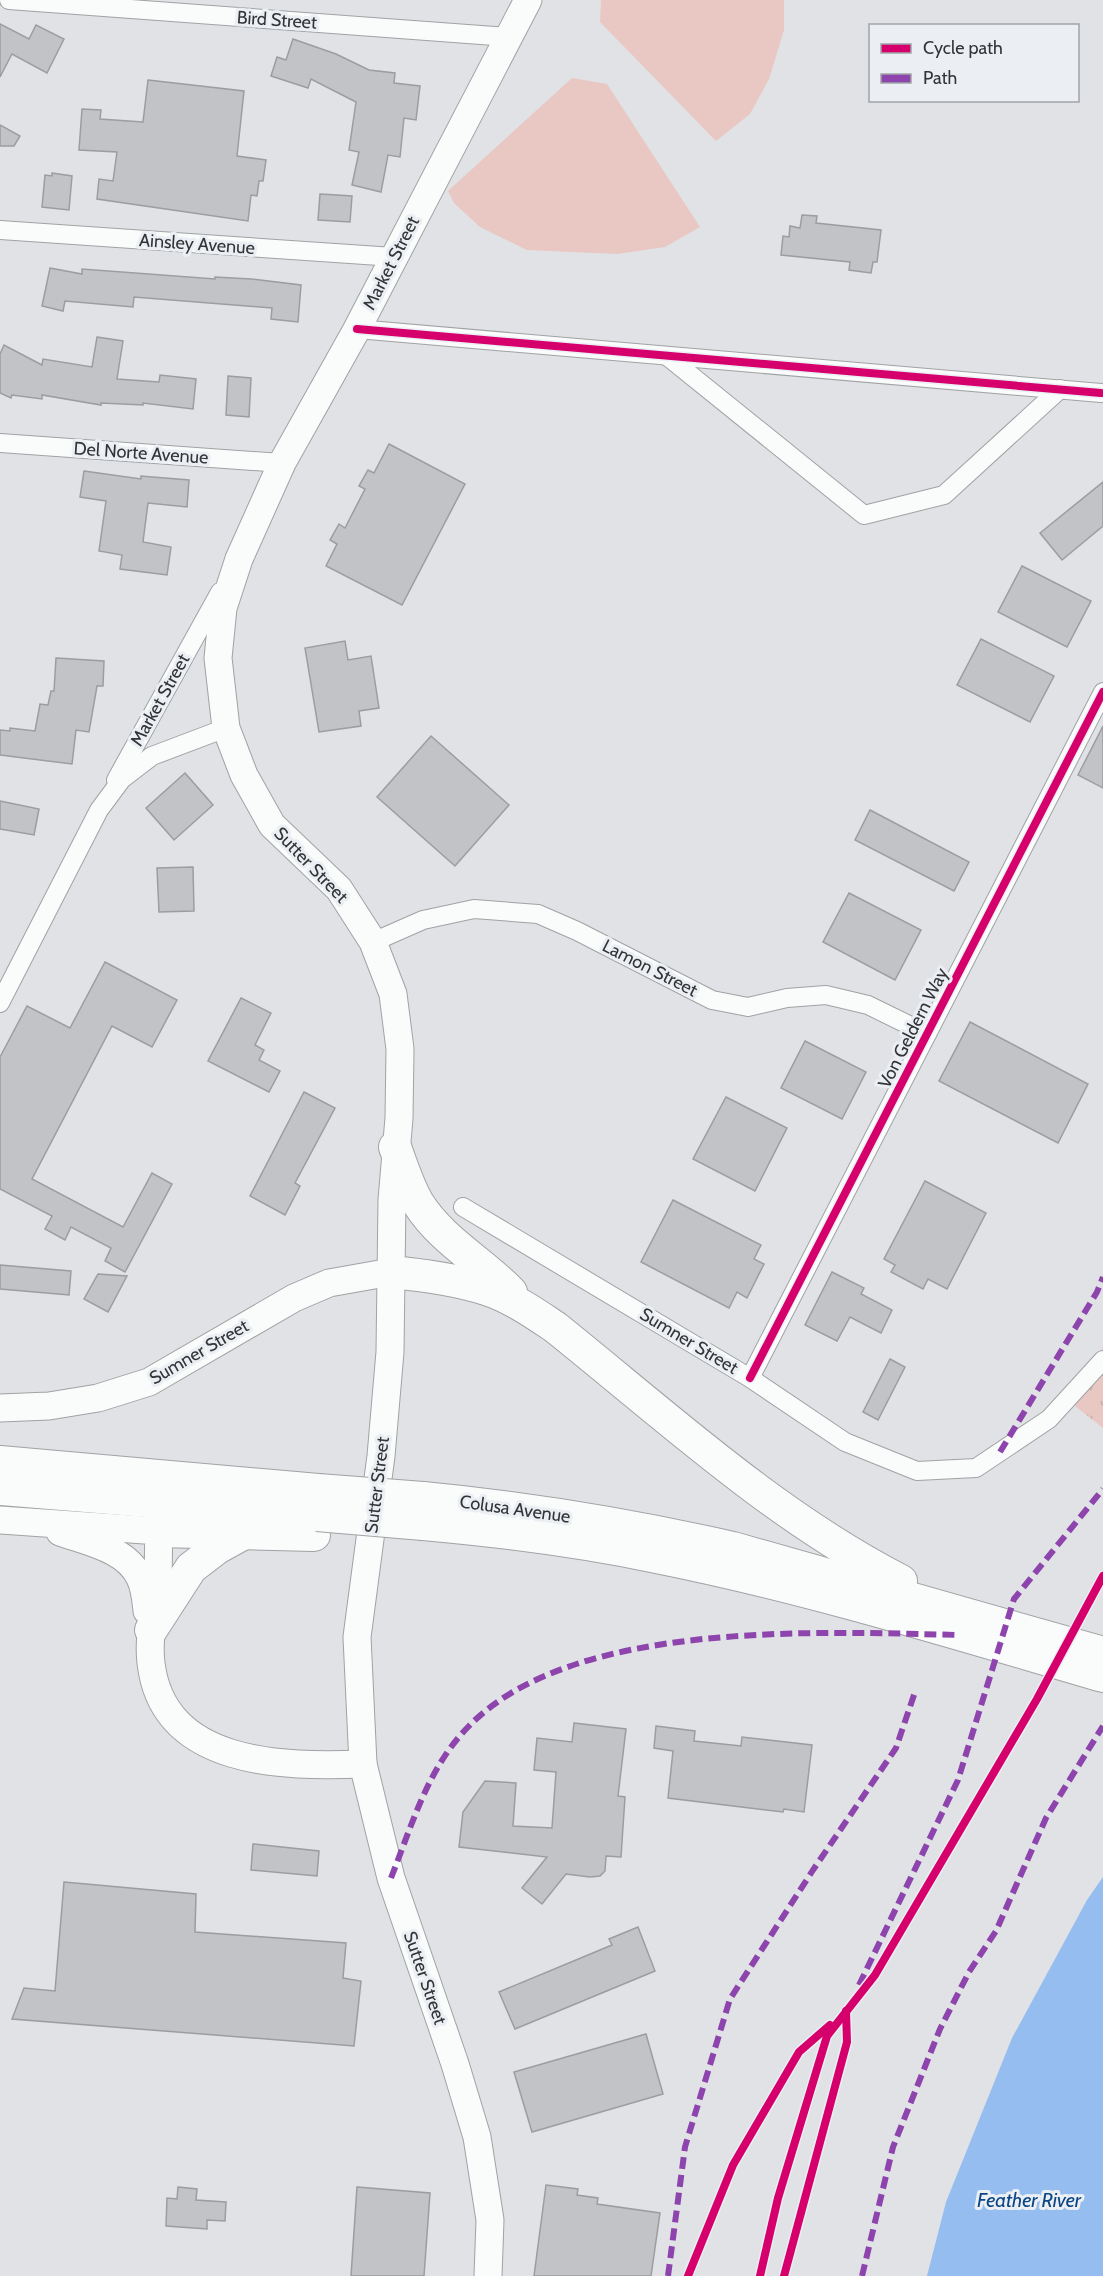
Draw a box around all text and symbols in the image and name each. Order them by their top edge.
street label: Bird Street [236,6,318,34]
legend [869,24,1079,102]
text: Cycle path [923,37,1003,59]
text: Path [923,67,957,89]
street label: Market Street [358,213,424,313]
street label: Ainsley Avenue [138,229,256,259]
street label: Del Norte Avenue [73,437,209,469]
street label: Market Street [126,650,194,750]
street label: Sutter Street [269,822,353,908]
street label: Lamon Street [599,935,701,1001]
street label: Von Geldern Way [873,964,953,1092]
street label: Sumner Street [636,1303,742,1379]
street label: Sumner Street [145,1315,253,1389]
street label: Sutter Street [360,1435,394,1535]
street label: Colusa Avenue [458,1490,572,1528]
street label: Sutter Street [399,1929,451,2027]
water label: Feather River [977,2188,1082,2212]

